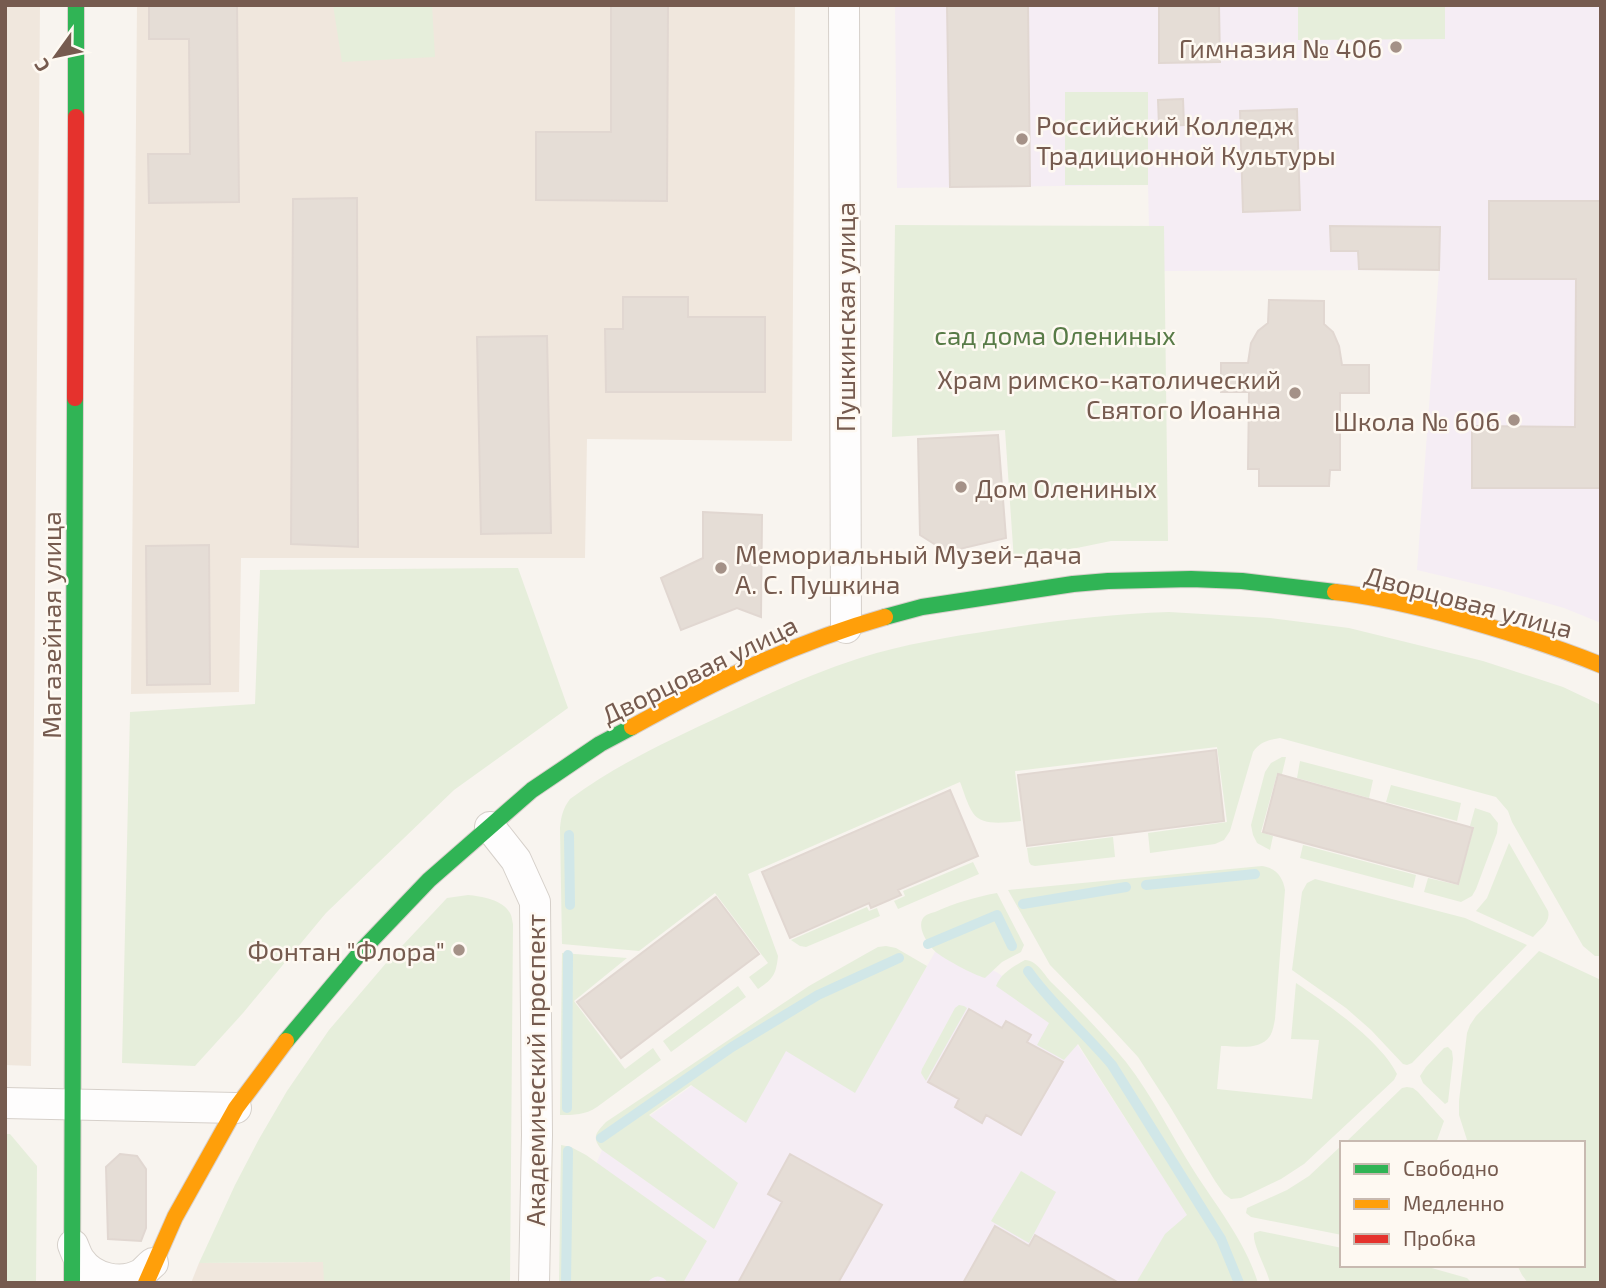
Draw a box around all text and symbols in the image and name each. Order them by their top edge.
north arrow [21,21,91,91]
place label: Гимназия № 406 [1179,32,1382,63]
marker: Гимназия № 406 [1388,39,1404,55]
text: С [29,55,54,76]
place label: Российский Колледж Традиционной Культуры [1036,109,1336,171]
marker: Российский Колледж Традиционной Культуры [1014,131,1030,147]
street label: Пушкинская улица [829,202,861,432]
park label: сад дома Олениных [934,319,1176,350]
place label: Храм римско-католический Святого Иоанна [937,363,1281,424]
marker: Храм римско-католический Святого Иоанна [1287,385,1303,401]
place label: Школа № 606 [1334,405,1500,436]
marker: Школа № 606 [1506,412,1522,428]
place label: Дом Олениных [975,472,1157,503]
marker: Дом Олениных [953,479,969,495]
street label: Магазейная улица [35,511,67,739]
place label: Мемориальный Музей-дача А. С. Пушкина [735,538,1082,600]
street label: Дворцовая улица [1361,558,1576,645]
marker: Мемориальный Музей-дача А. С. Пушкина [713,560,729,576]
street label: Дворцовая улица [596,608,802,731]
street label: Академический проспект [519,913,550,1226]
place label: Фонтан "Флора" [248,935,445,966]
marker: Фонтан "Флора" [451,942,467,958]
legend [1340,1141,1585,1267]
text: Свободно [1403,1155,1499,1180]
text: Медленно [1403,1190,1505,1215]
text: Пробка [1403,1225,1476,1250]

